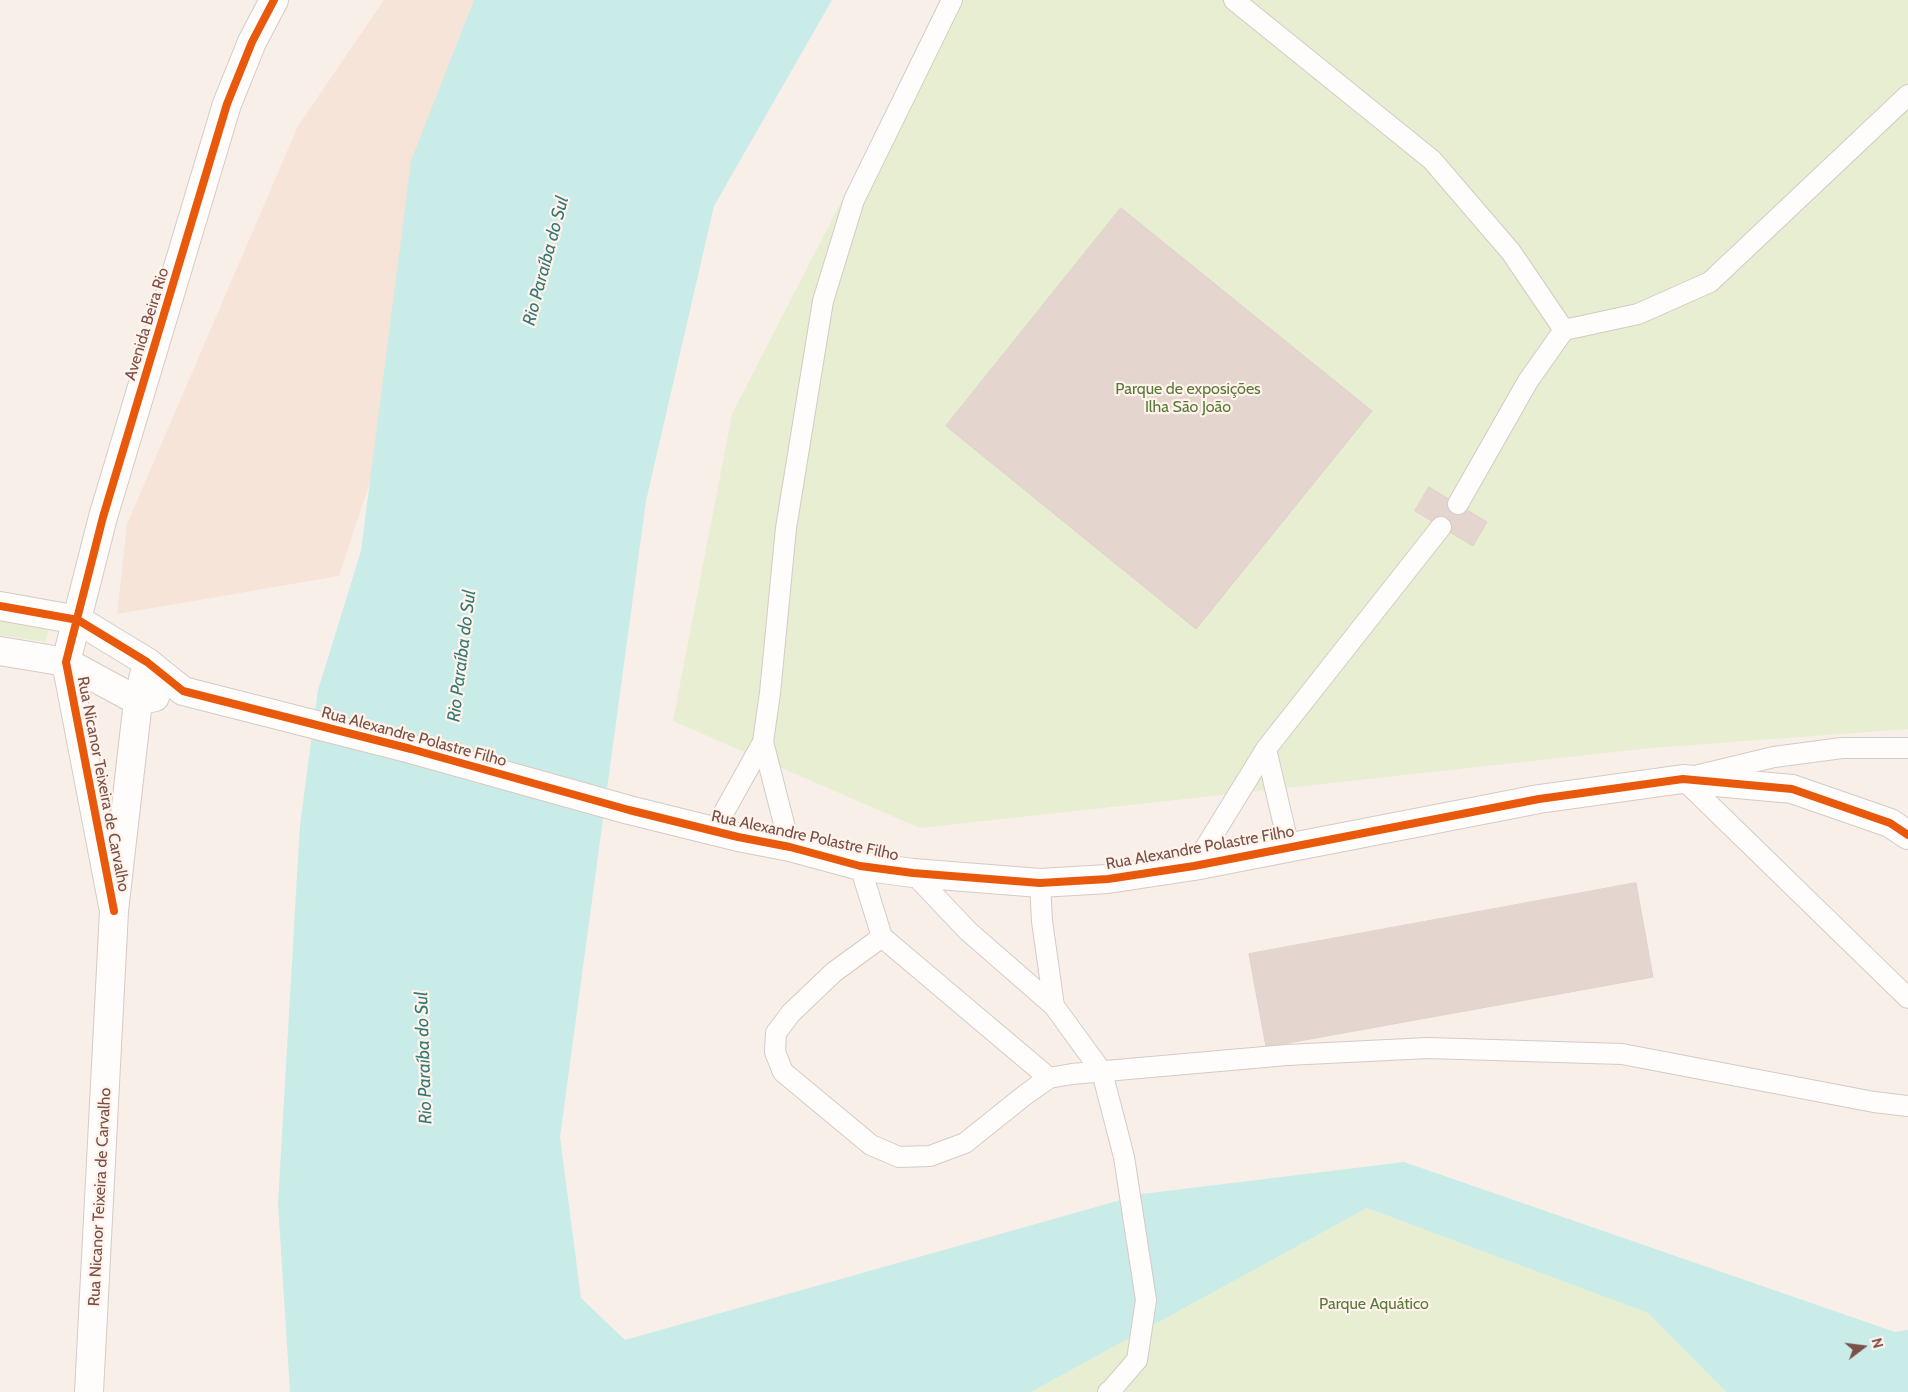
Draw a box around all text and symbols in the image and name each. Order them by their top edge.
water label: Rio Paraíba do Sul [518,194,574,328]
street label: Avenida Beira Rio [121,265,173,383]
park label: Parque de exposições Ilha São João [1115,379,1261,417]
water label: Rio Paraíba do Sul [443,589,481,723]
street label: Rua Nicanor Teixeira de Carvalho [73,675,133,893]
street label: Rua Alexandre Polastre Filho [319,703,509,771]
street label: Rua Alexandre Polastre Filho [710,807,900,865]
street label: Rua Alexandre Polastre Filho [1104,822,1296,874]
water label: Rio Paraíba do Sul [411,991,437,1125]
street label: Rua Nicanor Teixeira de Carvalho [85,1087,115,1307]
park label: Parque Aquático [1319,1294,1429,1314]
north arrow [1838,1322,1888,1372]
text: N [1868,1336,1887,1350]

